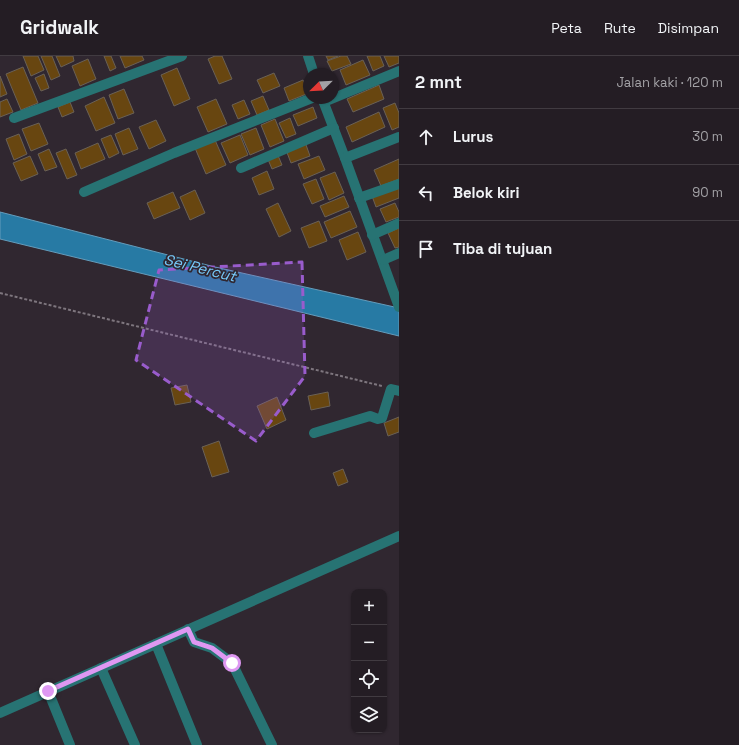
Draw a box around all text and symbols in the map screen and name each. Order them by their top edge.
text: Gridwalk [20,15,99,40]
text: Peta [551,19,582,37]
text: Rute [604,19,636,37]
text: Disimpan [658,19,719,37]
north arrow [303,68,339,104]
text: 2 mnt [415,71,462,93]
text: Jalan kaki · 120 m [616,74,723,91]
icon: ahead [415,126,437,148]
text: Lurus [453,127,493,146]
text: 30 m [692,128,723,145]
icon: left [415,182,437,204]
text: Belok kiri [453,183,519,202]
text: 90 m [692,184,723,201]
icon: arrive [415,238,437,260]
text: Tiba di tujuan [453,239,552,258]
water label: Sei Percut [162,249,240,286]
map controls [351,589,387,733]
button: + [351,589,387,625]
button: − [351,625,387,661]
route start [223,654,241,672]
button: locate [351,661,387,697]
route end [39,682,57,700]
button: layers [351,697,387,733]

